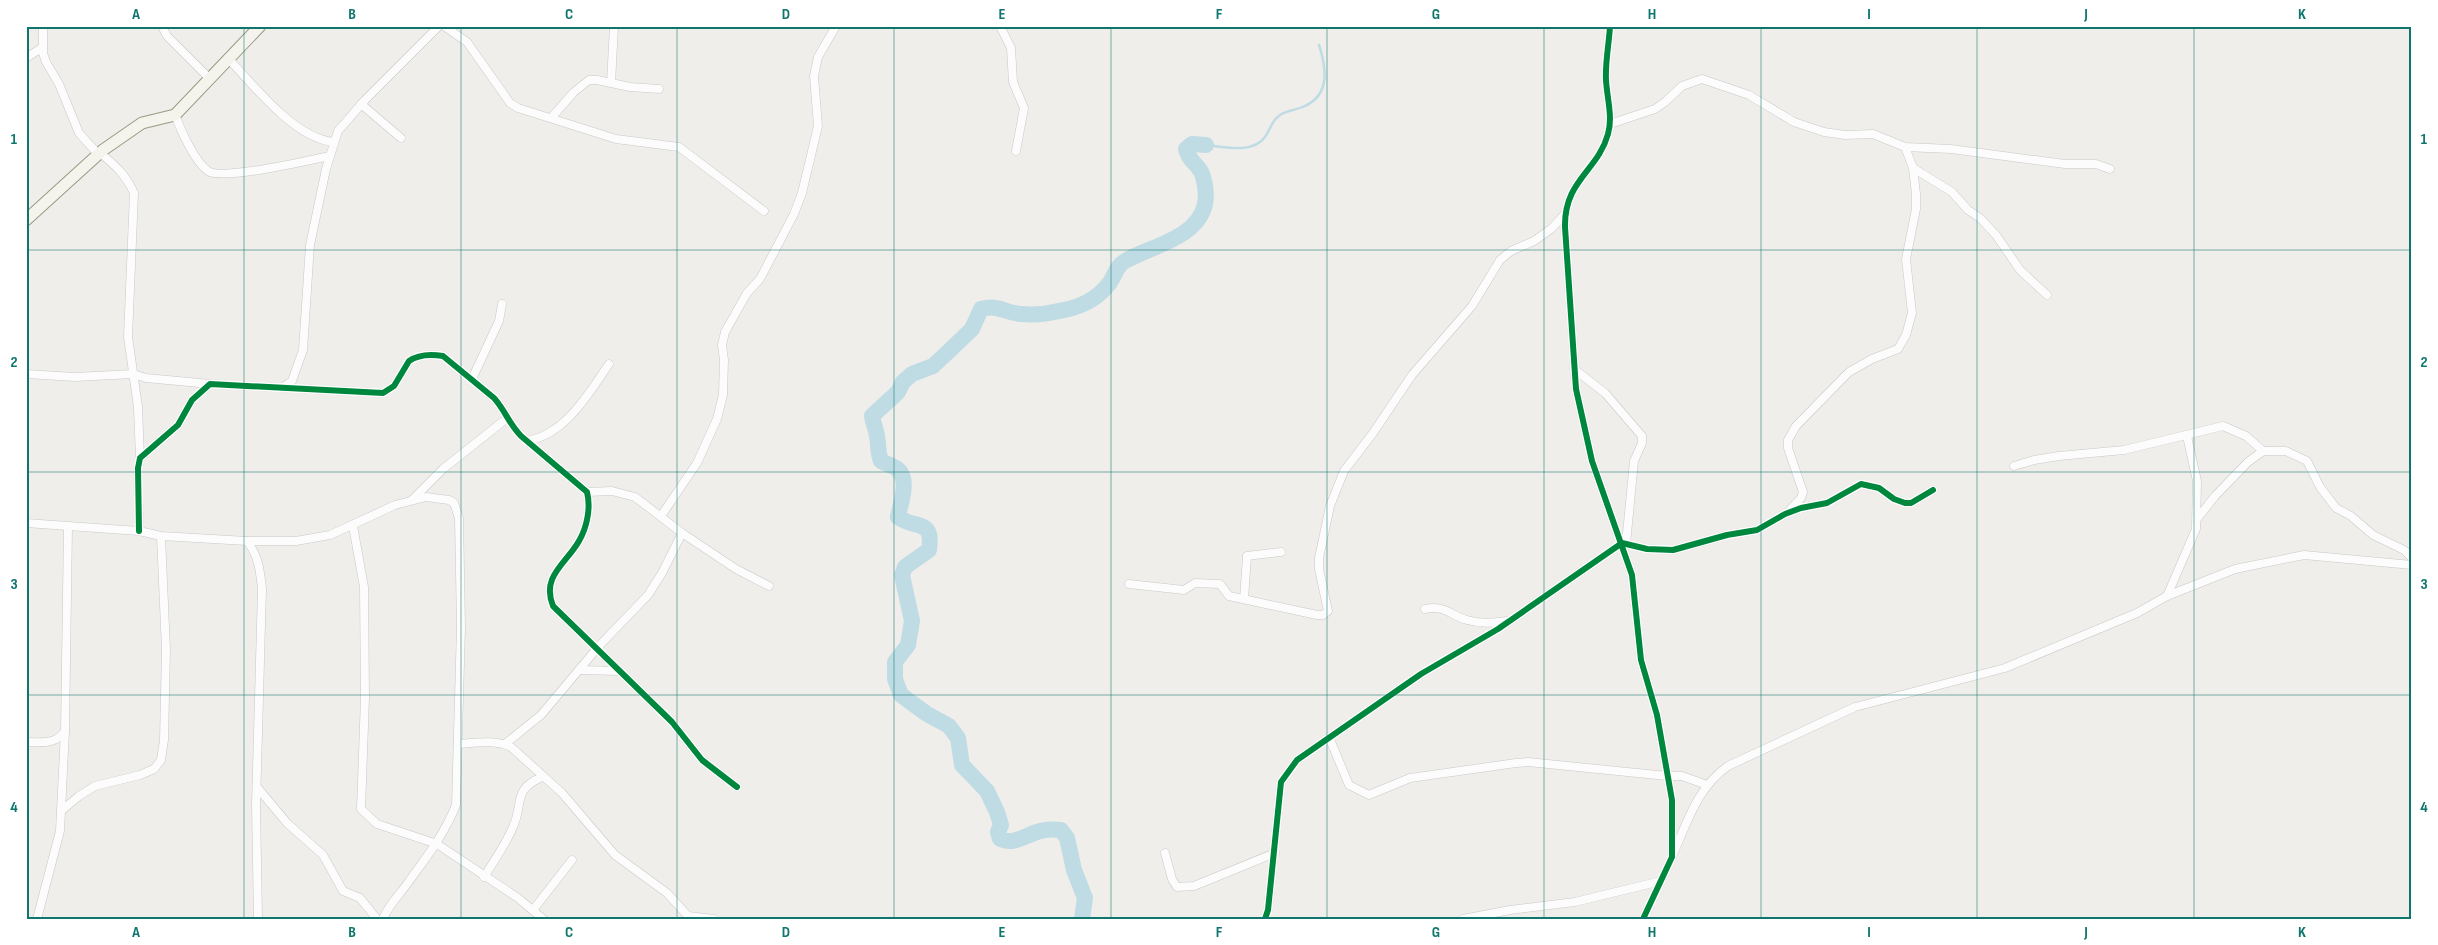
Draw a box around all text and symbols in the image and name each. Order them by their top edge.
text: A [131,5,140,24]
text: B [348,5,356,24]
text: C [565,5,573,24]
text: D [782,5,790,24]
text: E [999,5,1006,24]
text: F [1216,5,1223,24]
text: G [1432,5,1440,24]
text: H [1648,5,1656,24]
text: I [1867,5,1871,24]
text: J [2083,5,2088,24]
text: K [2298,5,2306,24]
text: 1 [11,130,18,149]
text: 1 [2421,130,2428,149]
text: 2 [10,353,18,372]
text: 2 [2420,353,2428,372]
text: 3 [10,575,18,594]
text: 3 [2420,575,2428,594]
text: 4 [10,798,18,817]
text: 4 [2420,798,2428,817]
text: A [131,923,140,942]
text: B [348,923,356,942]
text: C [565,923,573,942]
text: D [782,923,790,942]
text: E [999,923,1006,942]
text: F [1216,923,1223,942]
text: G [1432,923,1440,942]
text: H [1648,923,1656,942]
text: I [1867,923,1871,942]
text: J [2083,923,2088,942]
text: K [2298,923,2306,942]

